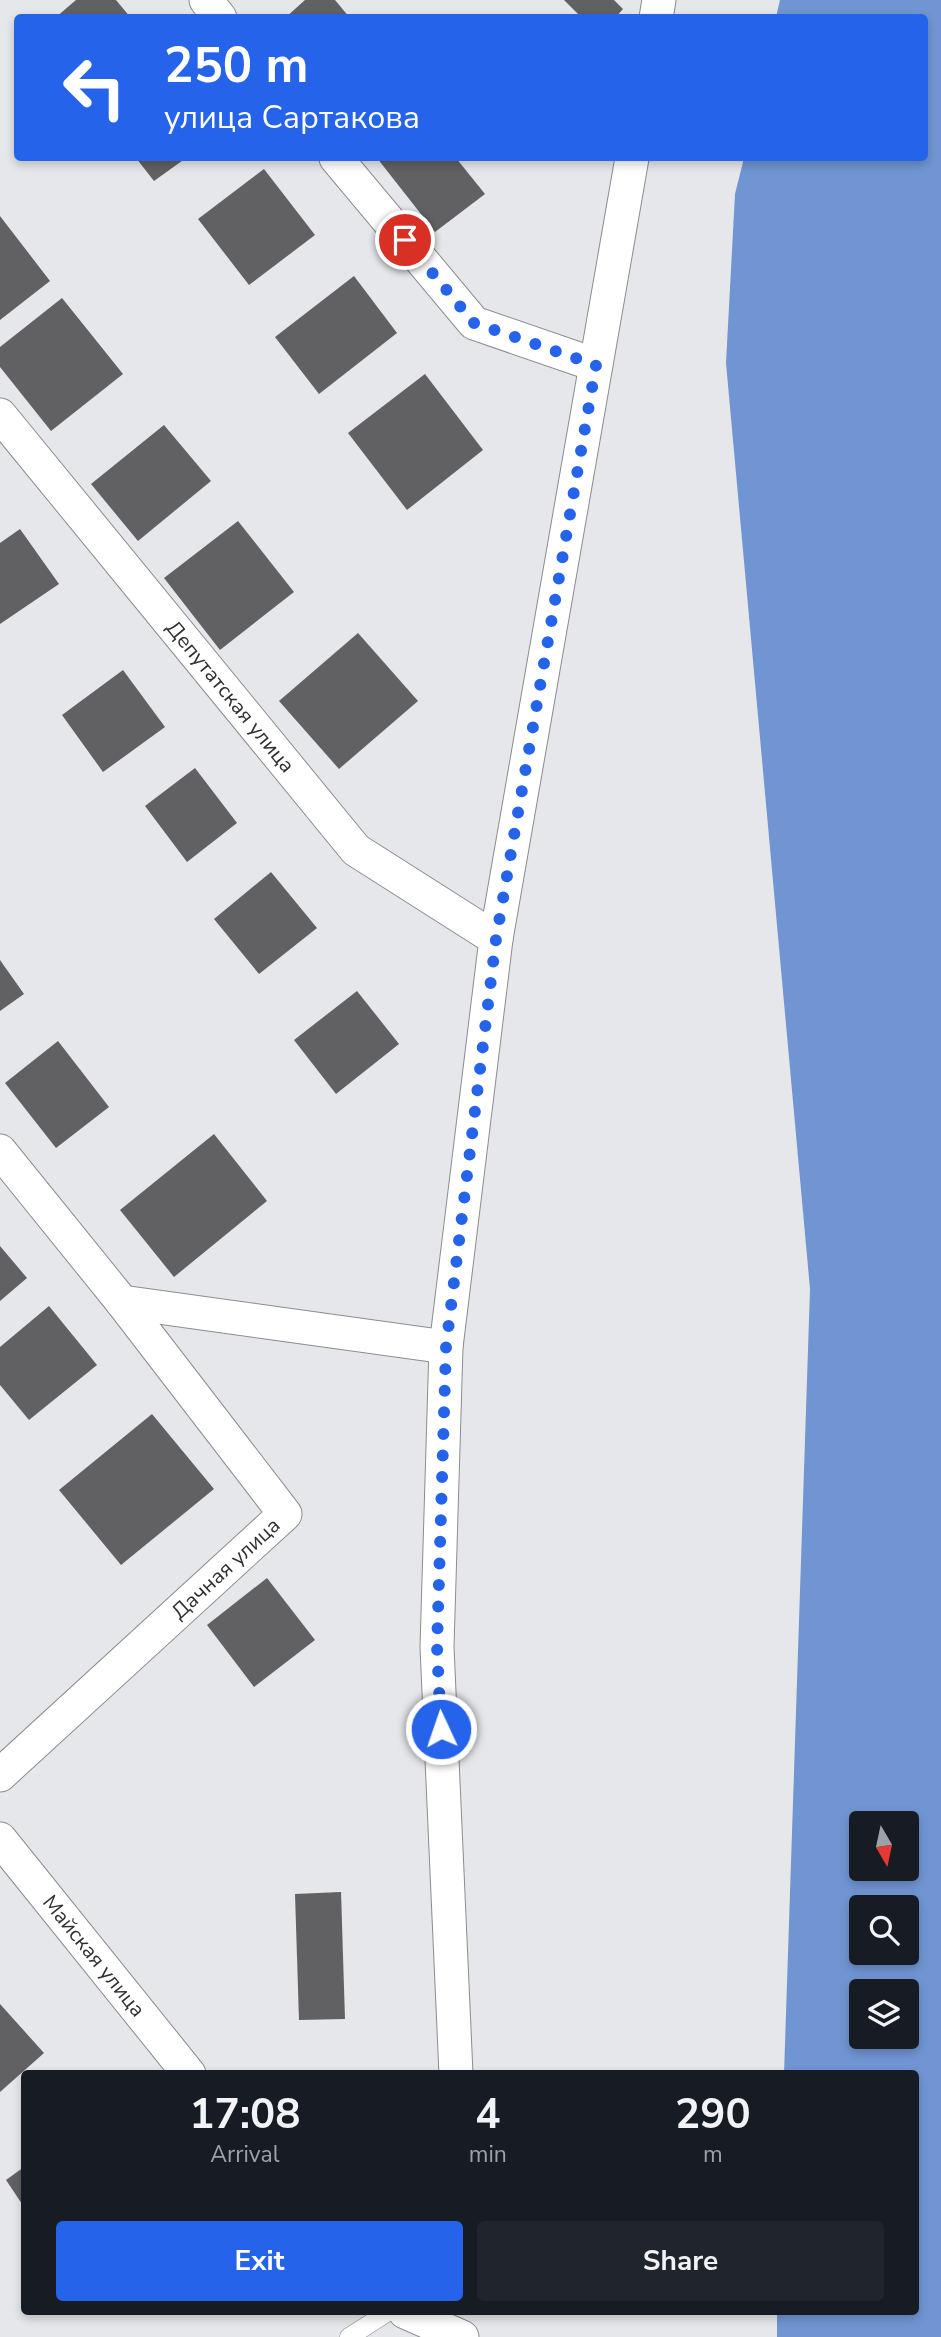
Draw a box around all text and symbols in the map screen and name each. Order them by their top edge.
text: 250 m [164,32,308,99]
icon: left [49,42,140,133]
text: улица Сартакова [164,96,420,139]
pin [375,210,435,270]
icon: arrive [386,221,424,259]
street label: Депутатская улица [160,615,301,779]
street label: Дачная улица [165,1511,286,1625]
position arrow [404,1692,478,1766]
north arrow [849,1811,919,1881]
map controls [849,1811,919,2049]
street label: Майская улица [36,1889,152,2023]
button: search [849,1895,919,1965]
button: layers [849,1979,919,2049]
text: 17:08 [189,2086,300,2143]
text: 4 [475,2086,500,2143]
text: 290 [675,2086,751,2143]
text: Arrival [210,2139,279,2170]
text: min [469,2139,507,2170]
text: m [703,2139,723,2170]
button: Exit [56,2221,463,2301]
button: Share [477,2221,884,2301]

